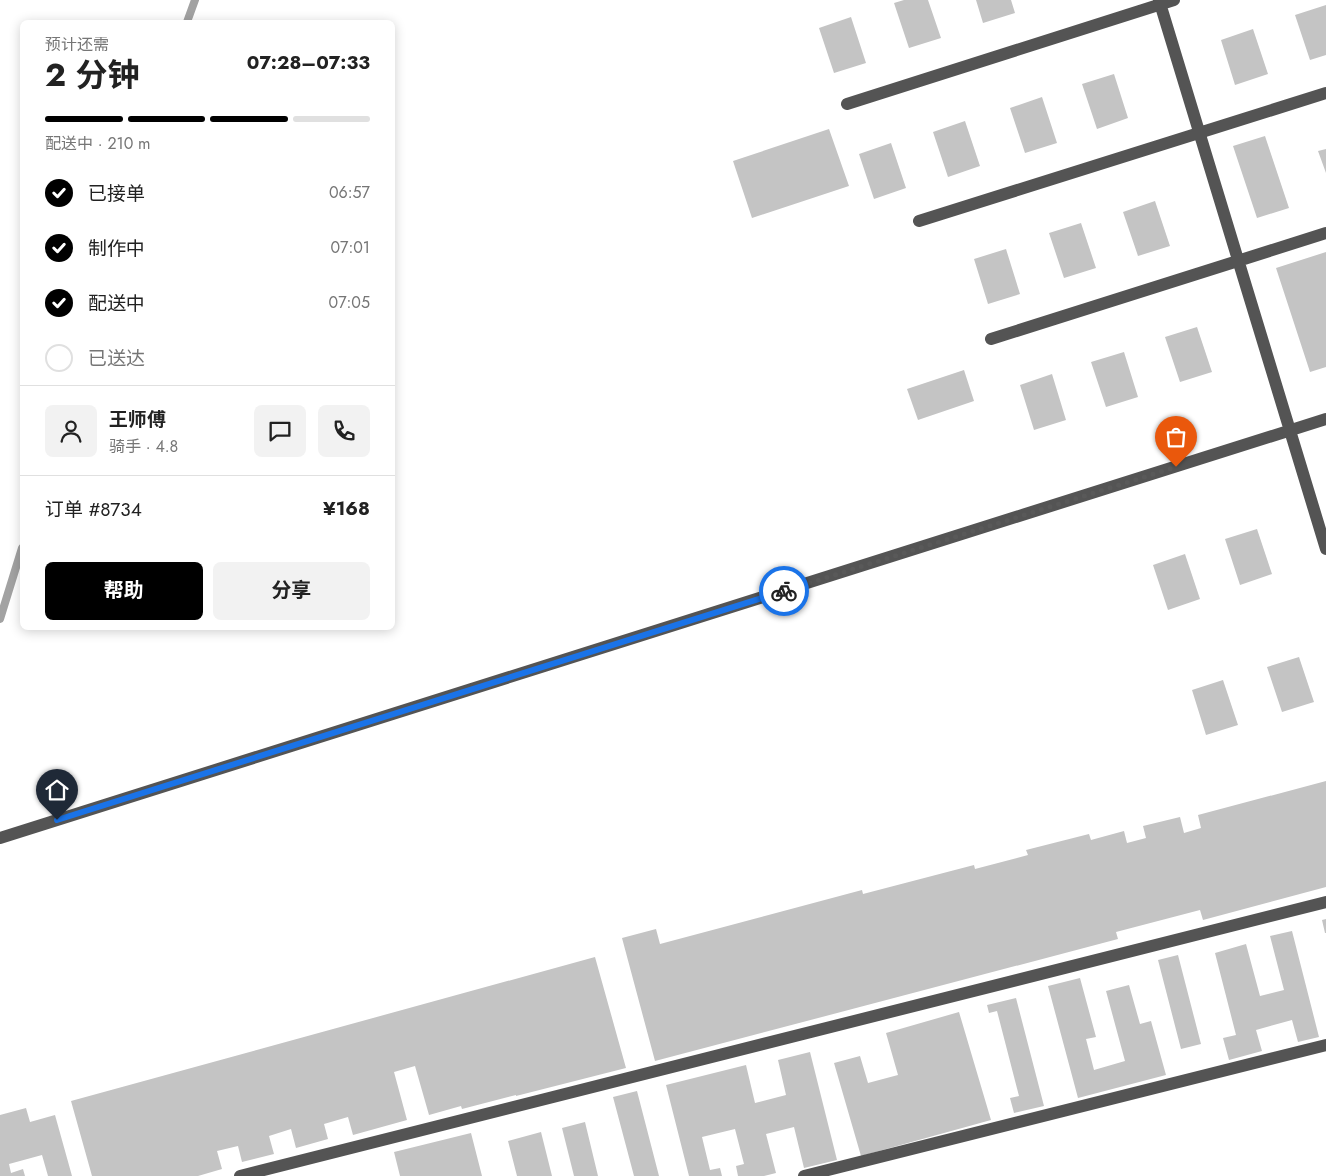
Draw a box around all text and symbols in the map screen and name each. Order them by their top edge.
text: 预计还需 [45,33,109,56]
text: 07:28–07:33 [247,49,370,76]
text: 2 分钟 [45,52,140,98]
text: 配送中 · 210 m [45,132,151,155]
icon: check [45,179,73,207]
text: 已接单 [88,180,145,207]
text: 06:57 [329,181,370,204]
icon: check [45,234,73,262]
text: 制作中 [88,235,145,262]
text: 07:01 [330,236,370,259]
icon: check [45,289,73,317]
text: 配送中 [88,290,145,317]
text: 07:05 [329,291,370,314]
text: 已送达 [88,345,145,372]
button: person [45,405,97,457]
button: chat [254,405,306,457]
button: phone [318,405,370,457]
text: 王师傅 [109,406,166,433]
pin [1155,416,1197,467]
icon: bag [1162,423,1190,451]
text: 骑手 · 4.8 [109,435,178,458]
text: ¥168 [323,495,370,522]
text: 订单 #8734 [45,496,142,523]
button: 帮助 [45,562,203,620]
button: 分享 [213,562,370,620]
courier [759,566,809,616]
icon: bike [770,577,798,605]
pin [36,769,78,820]
icon: home [43,776,71,804]

